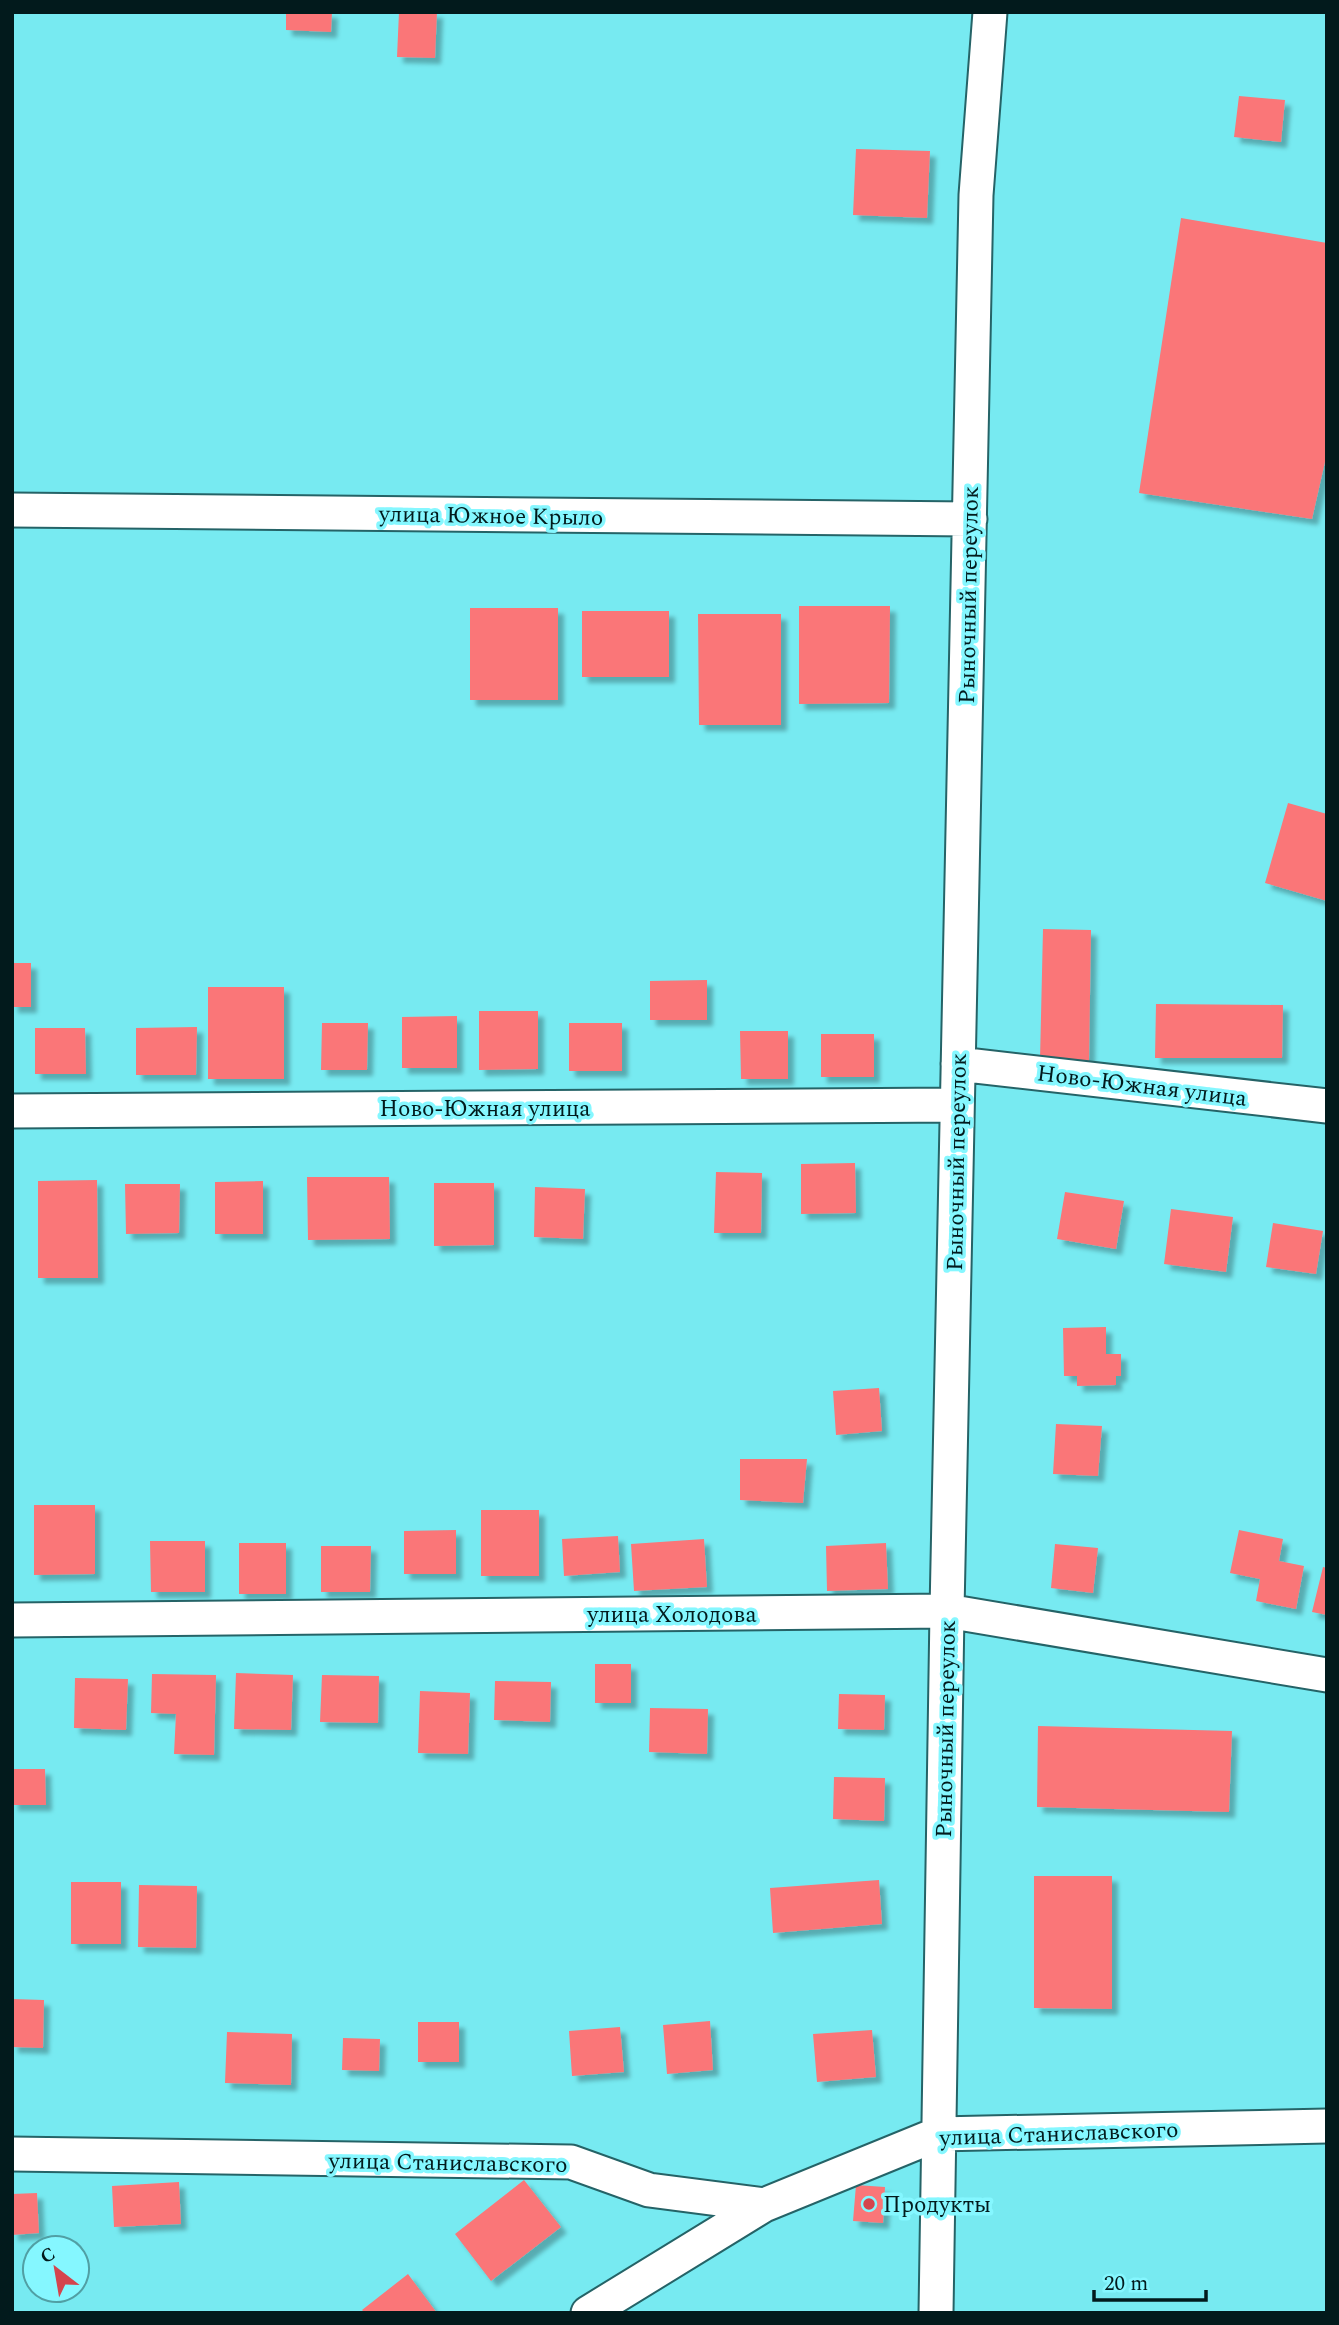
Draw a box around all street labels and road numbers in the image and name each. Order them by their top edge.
street label: Рыночный переулок [950,486,989,704]
street label: улица Южное Крыло [377,497,604,536]
street label: Рыночный переулок [938,1053,977,1271]
street label: Ново-Южная улица [1035,1056,1249,1117]
street label: Ново-Южная улица [379,1092,591,1127]
street label: улица Холодова [586,1598,757,1633]
street label: Рыночный переулок [927,1620,966,1838]
street label: улица Станиславского [938,2113,1179,2156]
street label: улица Станиславского [327,2144,568,2183]

